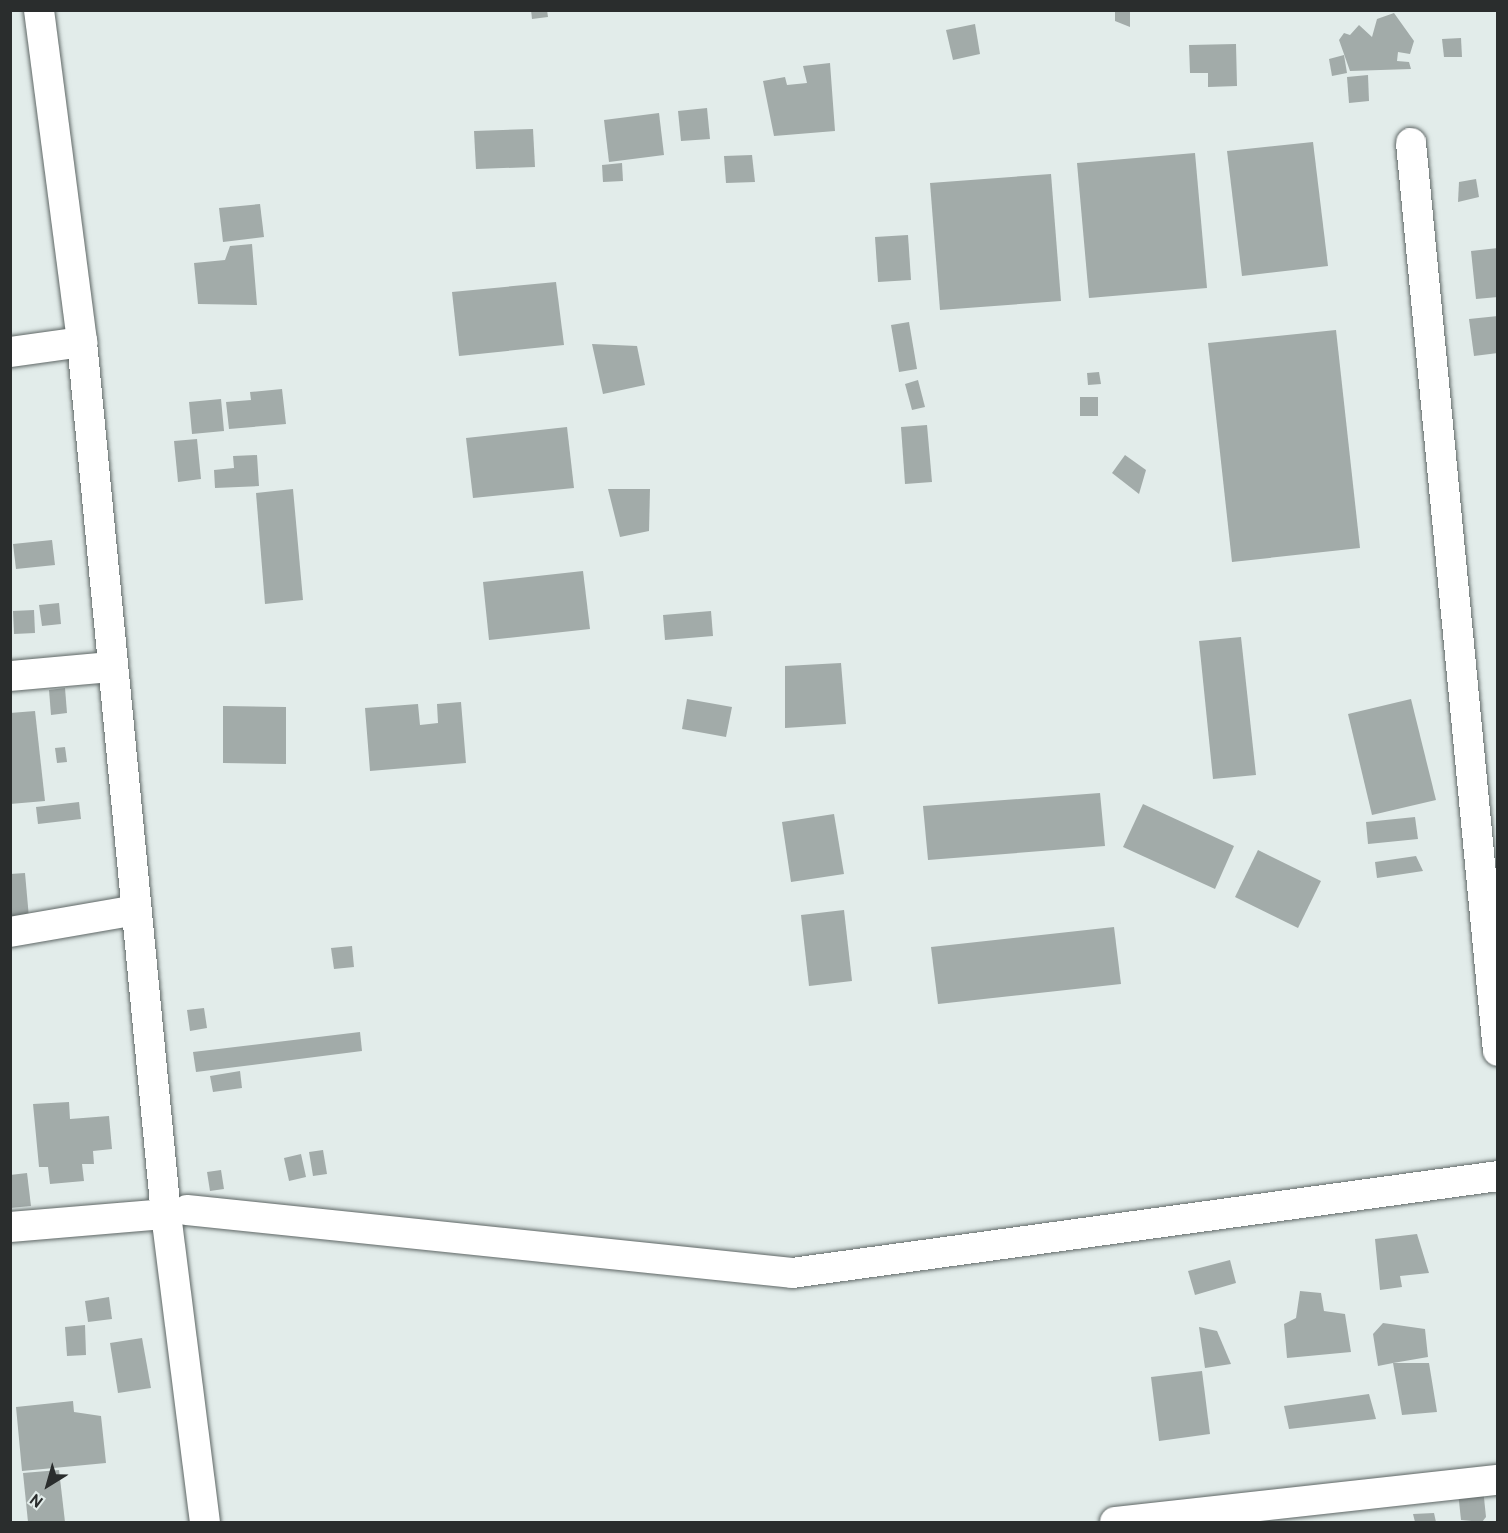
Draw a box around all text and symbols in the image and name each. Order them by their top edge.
north arrow [18,1455,78,1515]
text: N [27,1488,48,1511]

